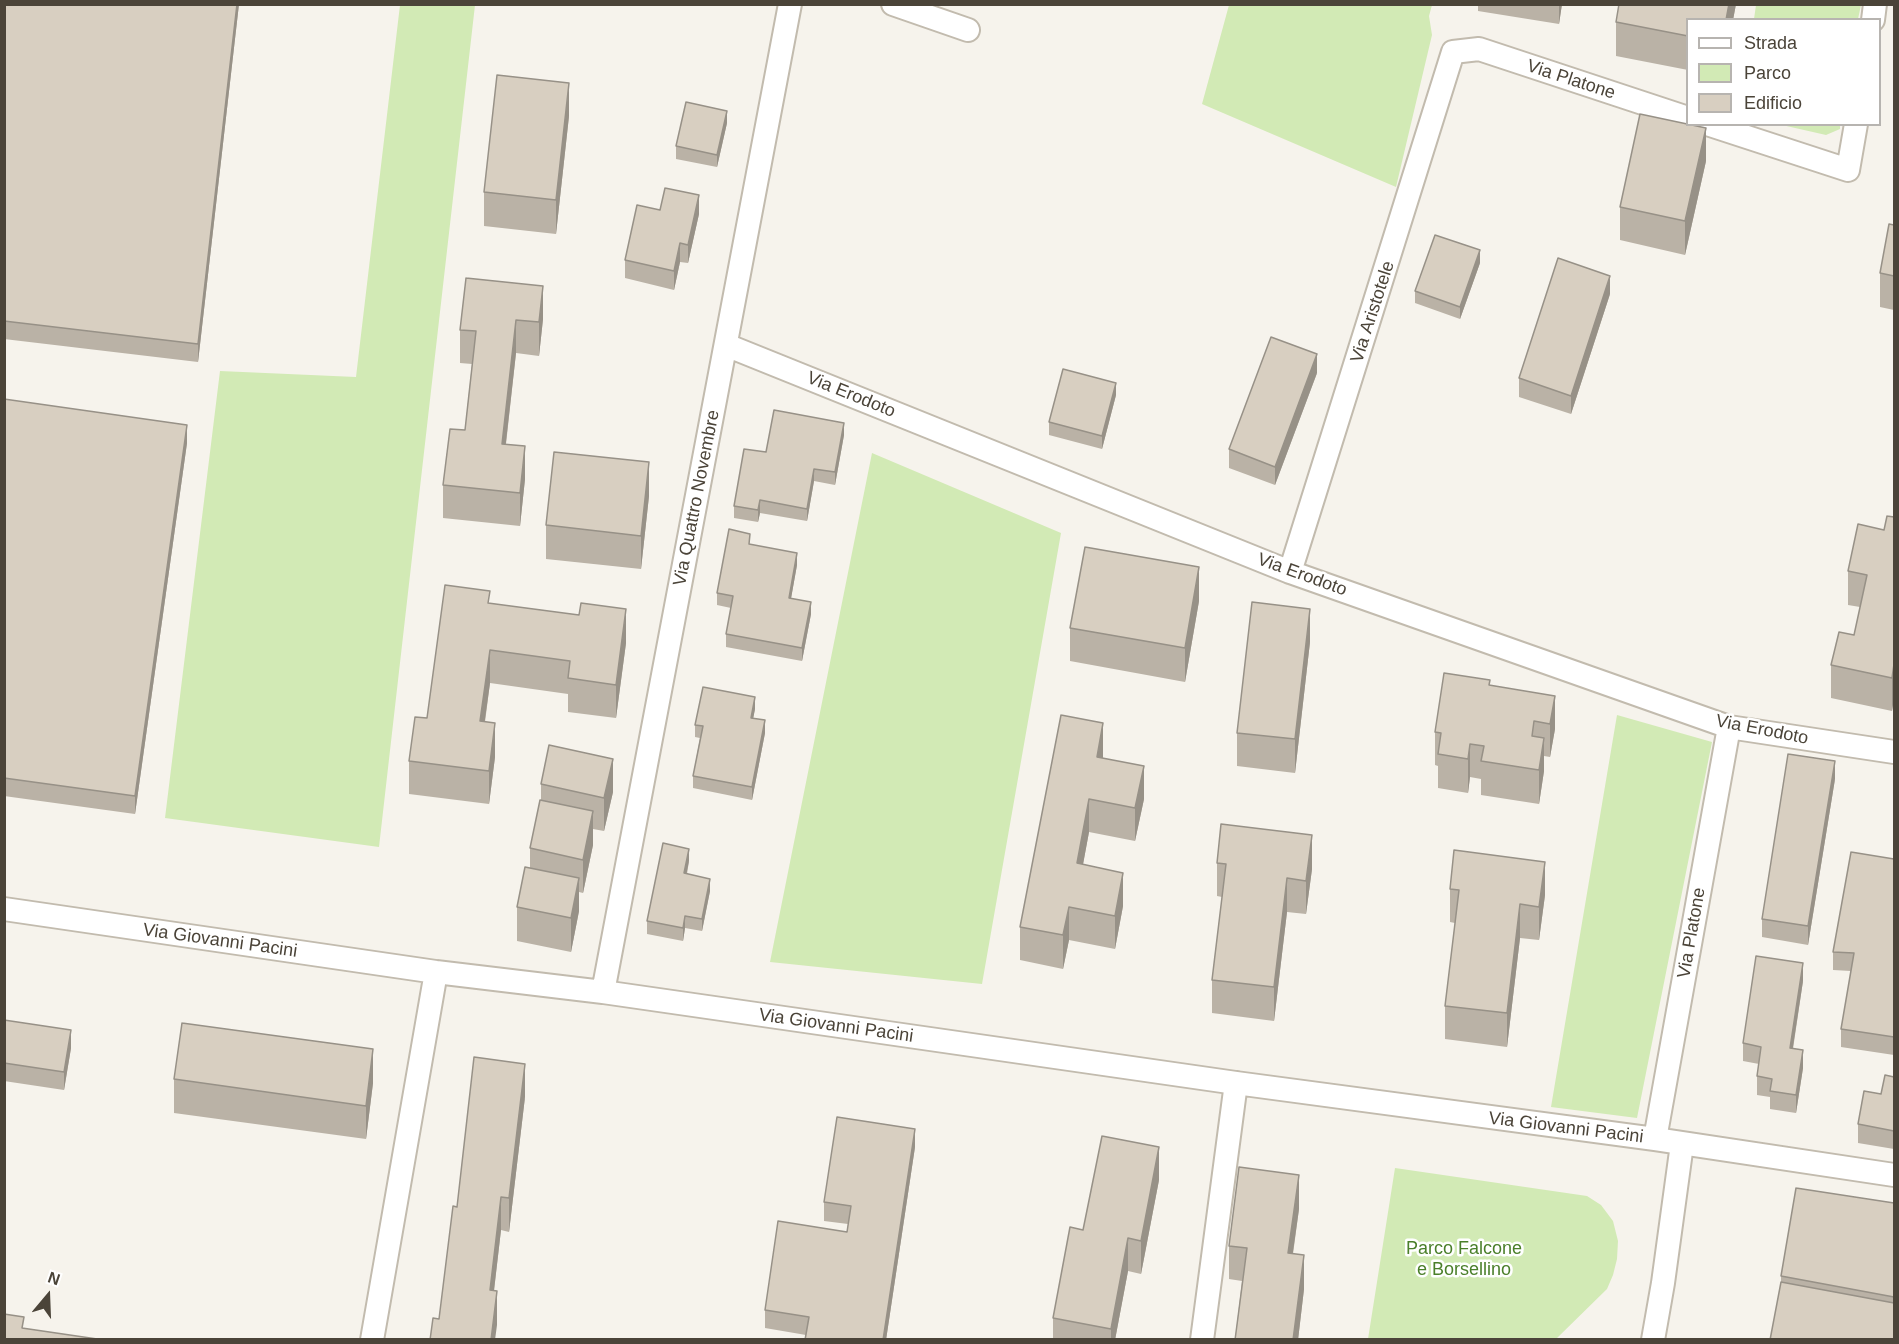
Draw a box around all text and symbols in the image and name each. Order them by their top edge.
legend [1686,18,1881,126]
text: Strada [1744,33,1797,53]
street label: Via Platone [1524,56,1618,104]
text: Parco [1744,63,1791,83]
text: Edificio [1744,93,1802,113]
street label: Via Aristotele [1346,258,1400,366]
street label: Via Erodoto [803,367,899,423]
street label: Via Quattro Novembre [669,408,725,588]
street label: Via Erodoto [1254,549,1350,601]
street label: Via Erodoto [1714,710,1810,750]
street label: Via Platone [1673,886,1711,980]
street label: Via Giovanni Pacini [141,919,299,963]
street label: Via Giovanni Pacini [757,1004,915,1048]
street label: Via Giovanni Pacini [1487,1108,1645,1148]
park label: Parco Falcone e Borsellino [1406,1238,1522,1280]
north arrow [18,1266,78,1326]
text: N [46,1269,62,1288]

